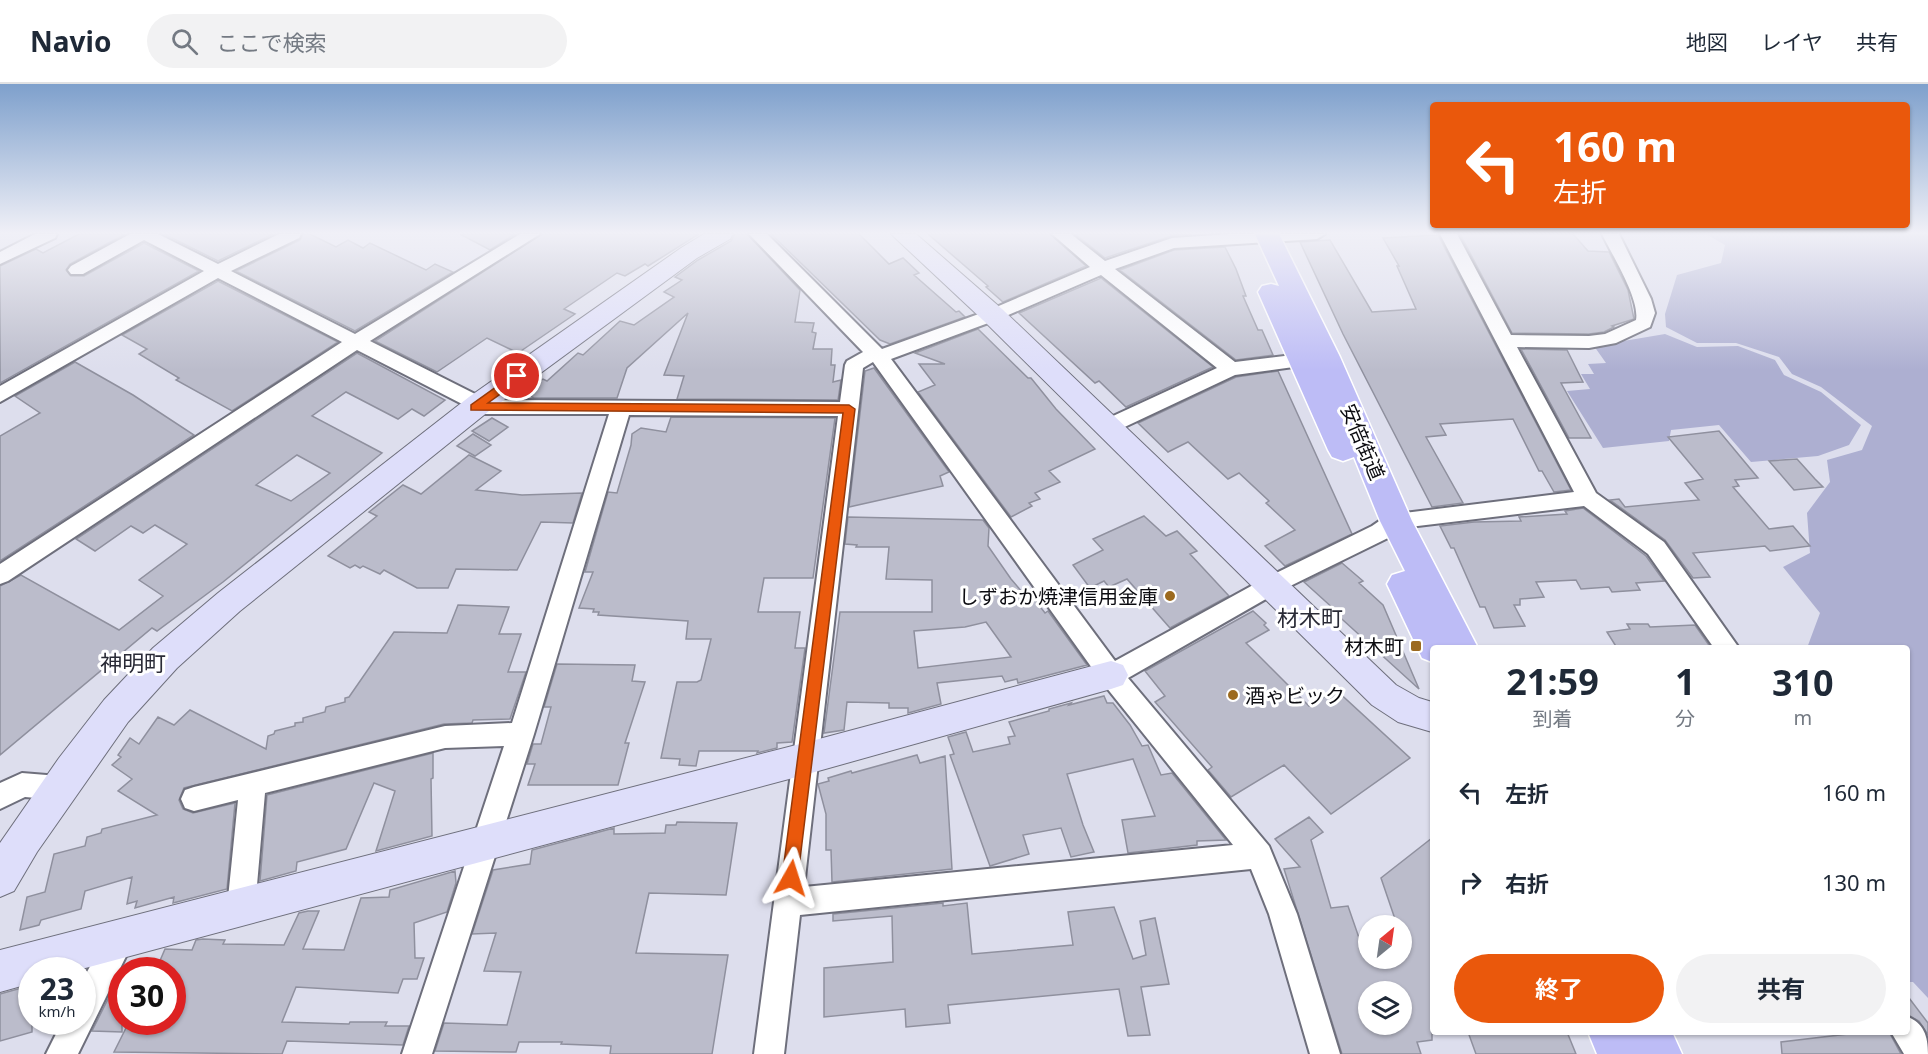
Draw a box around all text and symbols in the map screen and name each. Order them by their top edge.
search box [147,14,567,68]
text: Navio [30,22,111,60]
icon: search [168,25,201,58]
text: ここで検索 [216,27,326,57]
text: 地図 [1686,28,1728,56]
text: レイヤ [1761,28,1823,56]
text: 共有 [1856,28,1898,56]
text: 160 m [1553,117,1677,174]
icon: left [1454,126,1532,204]
text: 左折 [1553,173,1607,210]
pin [491,350,542,401]
icon: arrive [500,359,533,392]
street label: 安倍街道 [1335,400,1391,484]
place label: しずおか焼津信用金庫 [958,583,1158,610]
marker: しずおか焼津信用金庫 [1163,589,1177,603]
district label: 材木町 [1277,602,1343,632]
place label: 材木町 [1344,633,1404,660]
marker: 材木町 [1409,639,1423,653]
district label: 神明町 [100,647,166,677]
text: 21:59 [1506,657,1599,706]
text: 1 [1675,657,1696,706]
text: 310 [1772,658,1834,707]
place label: 酒ゃビック [1245,682,1345,709]
marker: 酒ゃビック [1226,688,1240,702]
text: m [1793,704,1812,731]
text: 到着 [1533,705,1573,732]
text: 分 [1675,705,1695,732]
icon: left [1454,776,1487,809]
text: 160 m [1822,777,1886,807]
text: 左折 [1505,778,1549,808]
position arrow [759,846,823,910]
icon: right [1454,866,1487,899]
text: 130 m [1822,867,1886,897]
text: 右折 [1505,868,1549,898]
north arrow [1358,915,1412,969]
map controls [1358,915,1412,1035]
button: 終了 [1454,954,1664,1023]
button: 共有 [1676,954,1886,1023]
speed limit sign: 30 [108,957,186,1035]
text: 23 [40,968,74,1009]
button: layers [1358,981,1412,1035]
text: km/h [39,1001,75,1021]

